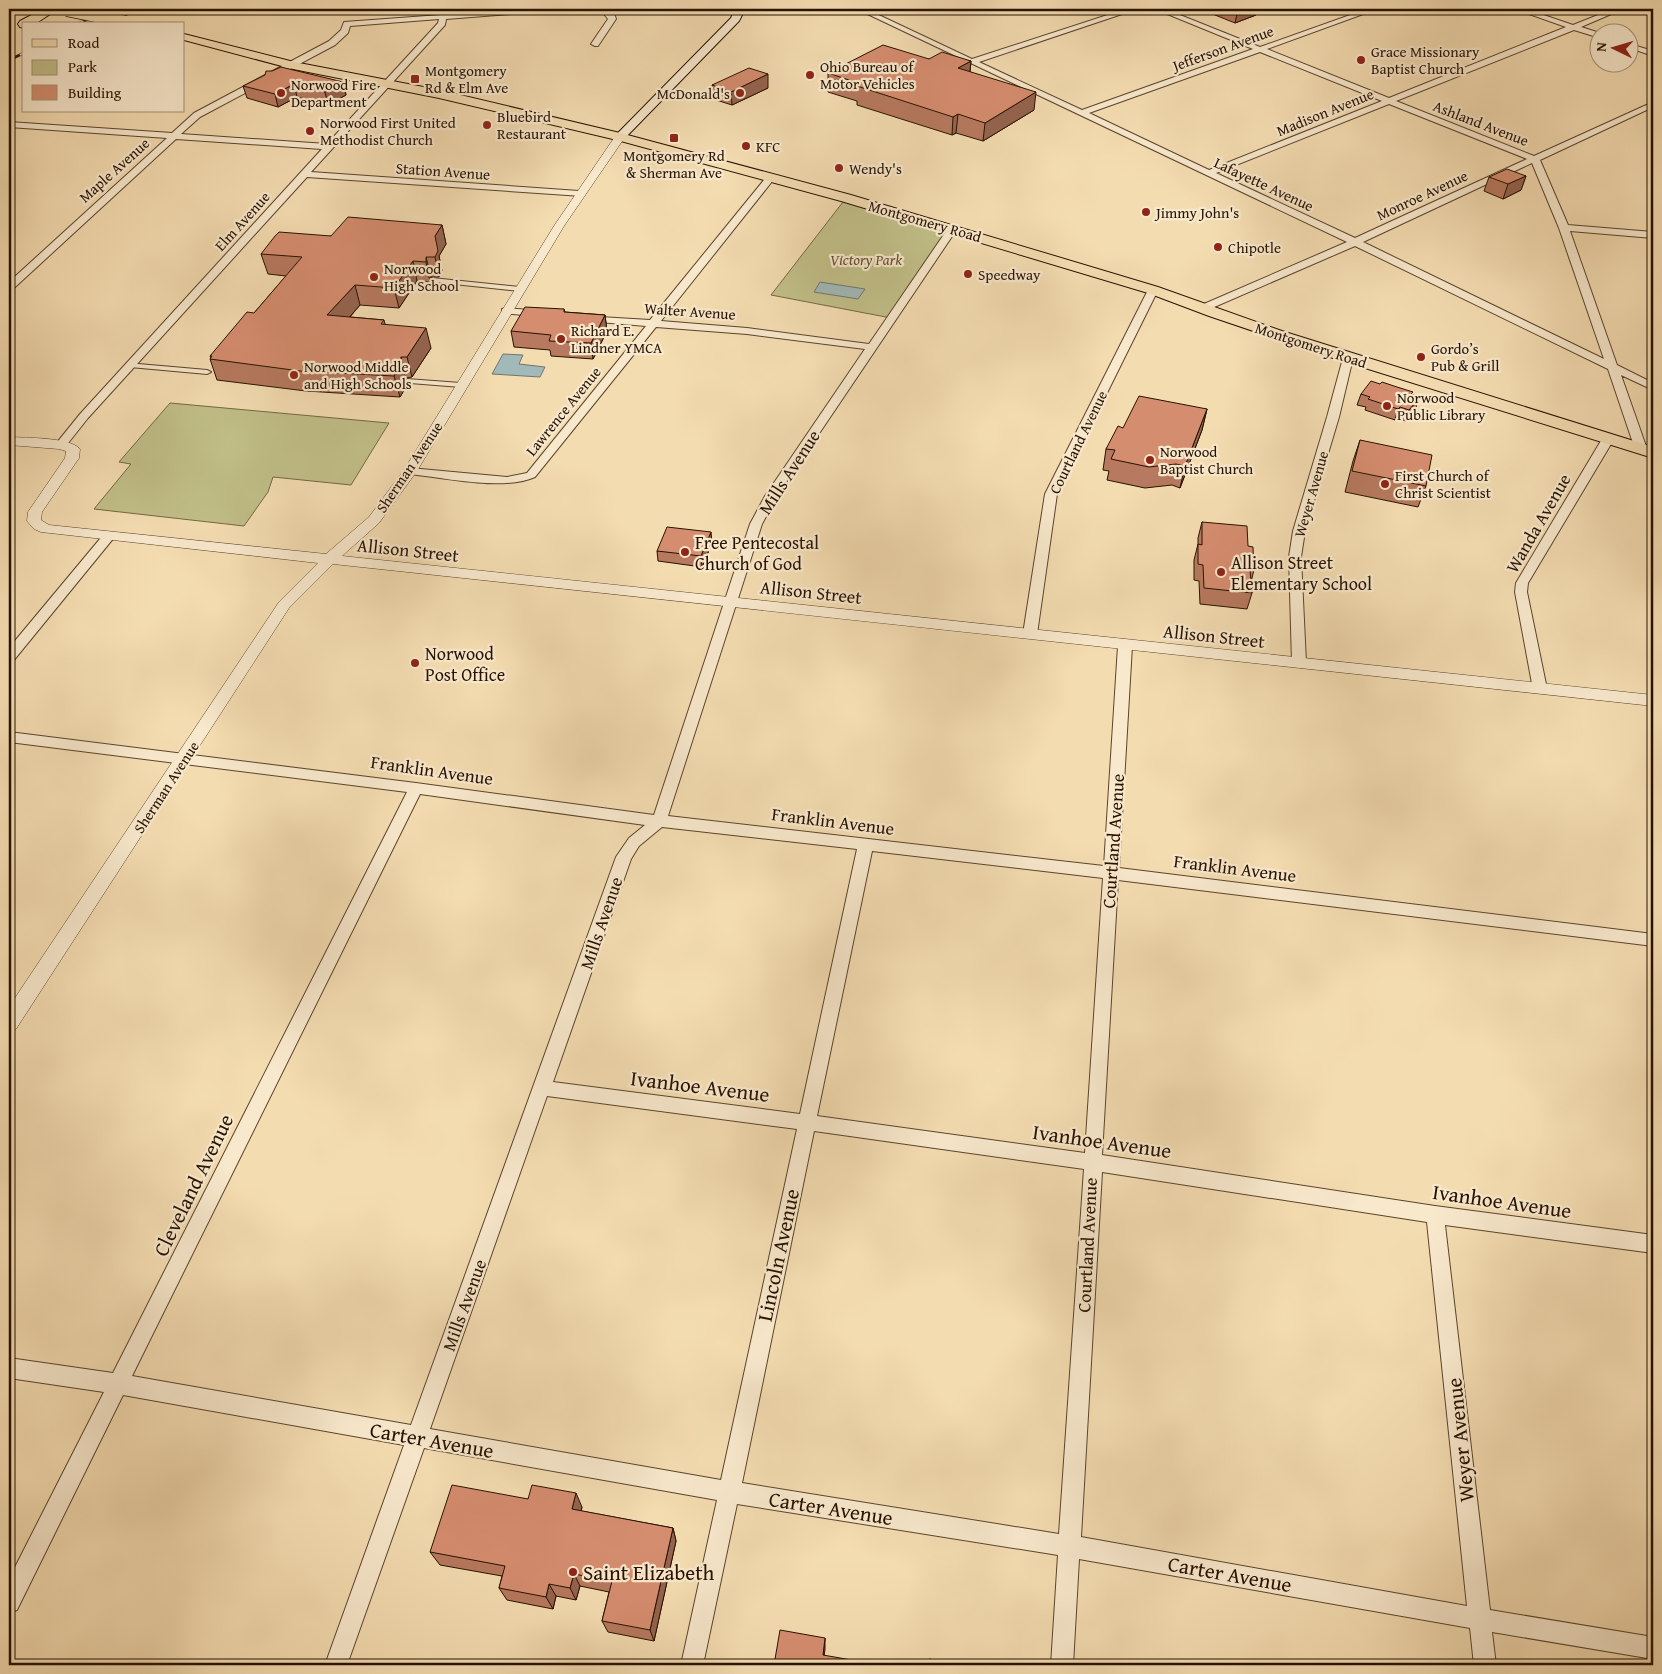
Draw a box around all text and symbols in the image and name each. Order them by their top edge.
street label: Jefferson Avenue [1168,20,1276,77]
legend [22,22,185,112]
north arrow [1590,22,1640,72]
text: Road [68,32,99,53]
place label: Grace Missionary Baptist Church [1371,41,1480,79]
text: N [1591,41,1611,52]
marker: Grace Missionary Baptist Church [1355,54,1367,66]
text: Park [68,56,97,77]
place label: Ohio Bureau of Motor Vehicles [820,56,915,94]
place label: Montgomery Rd & Elm Ave [425,60,508,98]
marker: Ohio Bureau of Motor Vehicles [804,69,816,81]
marker: Montgomery Rd & Elm Ave [409,73,421,85]
place label: Norwood Fire Department [291,74,376,112]
text: Building [68,82,122,103]
place label: McDonald's [657,83,730,104]
street label: Madison Avenue [1273,83,1377,141]
marker: Norwood Fire Department [275,87,287,99]
marker: McDonald's [734,87,746,99]
street label: Ashland Avenue [1430,95,1532,151]
place label: Bluebird Restaurant [497,106,567,144]
place label: Norwood First United Methodist Church [320,112,456,150]
marker: Bluebird Restaurant [481,119,493,131]
marker: Norwood First United Methodist Church [304,125,316,137]
marker: Montgomery Rd & Sherman Ave [668,132,680,144]
street label: Maple Avenue [74,133,154,207]
place label: KFC [756,136,780,157]
marker: KFC [740,140,752,152]
place label: Montgomery Rd & Sherman Ave [623,145,725,183]
street label: Lafayette Avenue [1211,152,1317,216]
street label: Station Avenue [395,157,491,185]
place label: Wendy's [849,158,902,179]
marker: Wendy's [833,162,845,174]
street label: Monroe Avenue [1373,165,1471,225]
street label: Elm Avenue [210,187,274,255]
street label: Montgomery Road [866,195,984,247]
place label: Jimmy John's [1154,202,1239,223]
marker: Jimmy John's [1140,206,1152,218]
place label: Chipotle [1228,237,1281,258]
marker: Chipotle [1212,241,1224,253]
park label: Victory Park [830,249,902,270]
place label: Norwood High School [384,258,459,296]
place label: Speedway [978,264,1041,285]
marker: Speedway [962,268,974,280]
marker: Norwood High School [368,271,380,283]
street label: Walter Avenue [644,297,736,325]
street label: Montgomery Road [1252,317,1370,373]
place label: Richard E. Lindner YMCA [571,320,662,358]
marker: Richard E. Lindner YMCA [555,333,567,345]
place label: Gordo’s Pub & Grill [1431,338,1499,376]
marker: Gordo’s Pub & Grill [1415,351,1427,363]
place label: Norwood Middle and High Schools [304,356,412,394]
street label: Lawrence Avenue [520,362,606,460]
marker: Norwood Middle and High Schools [288,369,300,381]
street label: Courtland Avenue [1044,387,1112,497]
place label: Norwood Public Library [1397,387,1486,425]
marker: Norwood Public Library [1381,400,1393,412]
street label: Sherman Avenue [371,417,447,517]
street label: Mills Avenue [751,424,827,520]
place label: Norwood Baptist Church [1160,441,1254,479]
street label: Weyer Avenue [1289,448,1333,540]
marker: Norwood Baptist Church [1144,454,1156,466]
place label: First Church of Christ Scientist [1395,465,1492,503]
street label: Wanda Avenue [1499,468,1577,578]
marker: First Church of Christ Scientist [1379,478,1391,490]
place label: Free Pentecostal Church of God [695,529,819,577]
street label: Allison Street [356,531,461,569]
marker: Free Pentecostal Church of God [679,546,691,558]
place label: Allison Street Elementary School [1231,549,1372,597]
marker: Allison Street Elementary School [1215,566,1227,578]
street label: Allison Street [759,573,864,611]
street label: Allison Street [1162,617,1267,655]
place label: Norwood Post Office [425,640,505,688]
marker: Norwood Post Office [409,657,421,669]
street label: Sherman Avenue [128,737,204,837]
street label: Franklin Avenue [369,748,495,792]
street label: Courtland Avenue [1095,773,1131,909]
street label: Franklin Avenue [770,800,896,842]
street label: Franklin Avenue [1172,847,1298,889]
street label: Mills Avenue [573,873,629,973]
street label: Ivanhoe Avenue [629,1062,771,1110]
street label: Cleveland Avenue [145,1108,241,1261]
street label: Ivanhoe Avenue [1031,1116,1173,1166]
street label: Ivanhoe Avenue [1431,1176,1573,1226]
street label: Courtland Avenue [1070,1177,1104,1313]
street label: Lincoln Avenue [749,1186,807,1324]
street label: Mills Avenue [435,1255,493,1355]
street label: Weyer Avenue [1438,1376,1482,1504]
street label: Carter Avenue [368,1414,496,1466]
street label: Carter Avenue [767,1483,895,1533]
street label: Carter Avenue [1166,1548,1294,1600]
place label: Saint Elizabeth [583,1557,715,1588]
marker: Saint Elizabeth [567,1566,579,1578]

